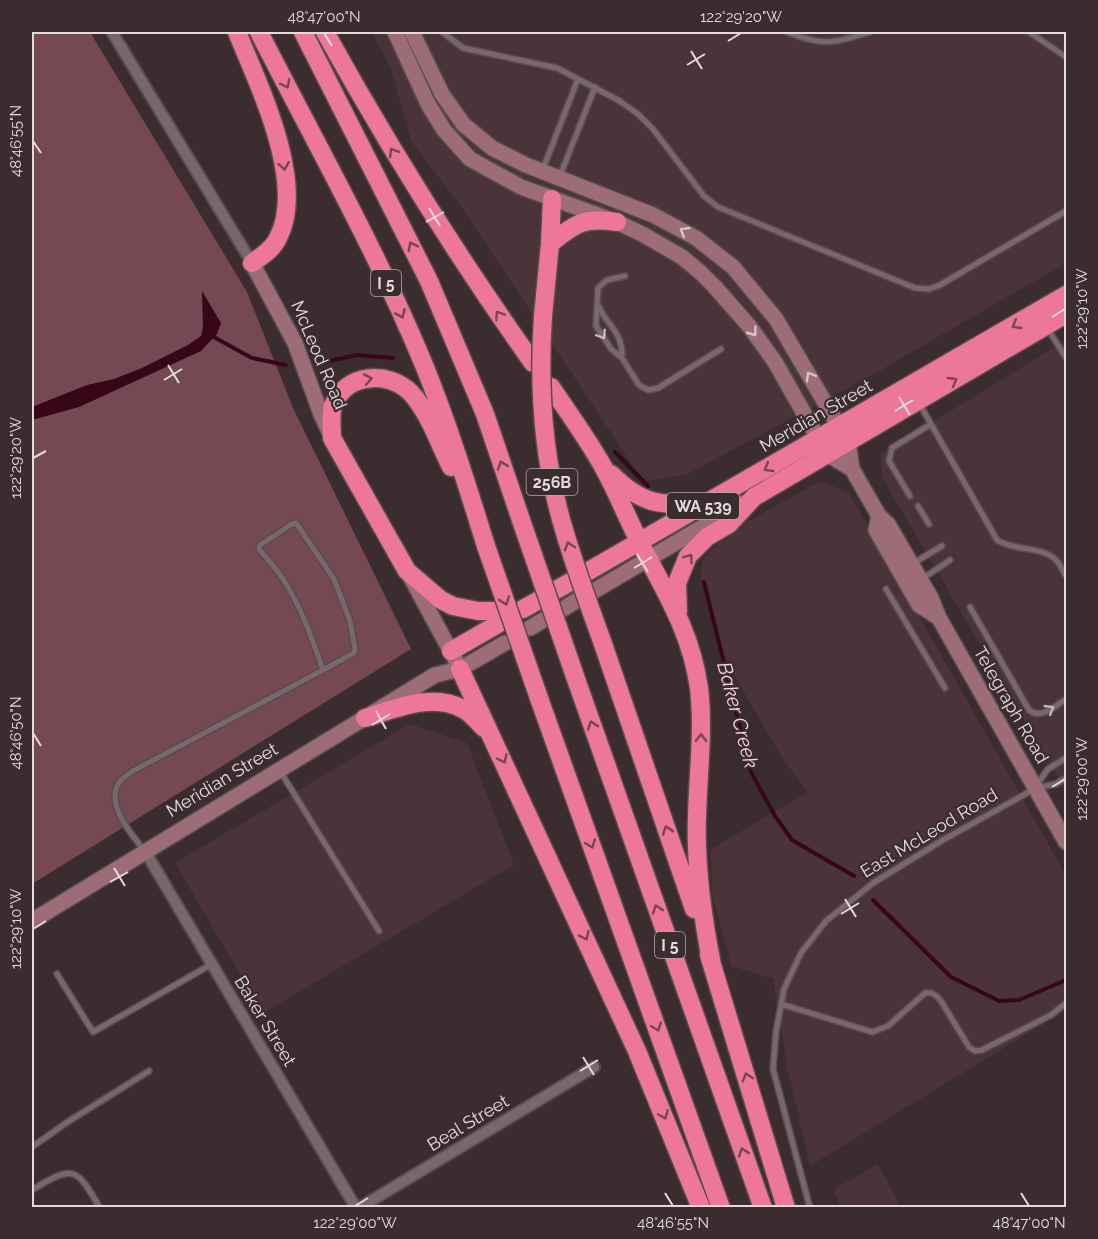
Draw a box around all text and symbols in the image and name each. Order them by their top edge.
text: 48°47'00"N [287,8,361,26]
text: 122°29'20"W [700,8,782,26]
one-way arrow [279,77,290,88]
text: 48°46'55"N [7,105,25,177]
one-way arrow [388,148,400,158]
one-way arrow [277,161,290,171]
one-way arrow [680,227,690,238]
one-way arrow [407,242,419,253]
text: 122°29'10"W [1073,268,1091,349]
road number: I 5 [371,270,401,296]
street label: McLeod Road [287,297,352,412]
one-way arrow [393,308,405,319]
one-way arrow [495,311,506,322]
one-way arrow [1012,317,1022,329]
one-way arrow [745,325,756,336]
one-way arrow [595,329,606,340]
one-way arrow [805,372,817,382]
one-way arrow [363,373,373,386]
street label: Meridian Street [756,375,876,456]
one-way arrow [947,376,957,388]
text: 122°29'20"W [7,417,25,499]
one-way arrow [497,460,510,471]
one-way arrow [764,461,774,472]
road number: 256B [526,469,578,495]
road number: WA 539 [667,493,739,519]
one-way arrow [564,541,576,552]
one-way arrow [682,554,693,565]
one-way arrow [498,595,511,606]
street label: Telegraph Road [969,643,1053,767]
water label: Baker Creek [712,659,764,771]
text: 48°46'50"N [7,697,25,769]
one-way arrow [1044,705,1054,716]
one-way arrow [587,720,600,731]
one-way arrow [695,734,707,743]
text: 122°29'00"W [1073,737,1091,821]
street label: Meridian Street [162,738,281,821]
one-way arrow [496,753,508,764]
street label: East McLeod Road [856,783,1001,882]
one-way arrow [662,825,674,836]
one-way arrow [584,838,597,849]
text: 122°29'10"W [7,888,25,969]
one-way arrow [652,904,665,915]
one-way arrow [578,930,590,941]
road number: I 5 [655,932,685,958]
street label: Baker Street [230,972,301,1070]
one-way arrow [649,1021,662,1032]
one-way arrow [742,1072,754,1083]
street label: Beal Street [423,1090,512,1155]
one-way arrow [657,1108,669,1119]
one-way arrow [738,1147,751,1158]
text: 122°29'00"W [313,1214,397,1232]
text: 48°46'55"N [637,1214,709,1232]
text: 48°47'00"N [992,1214,1066,1232]

